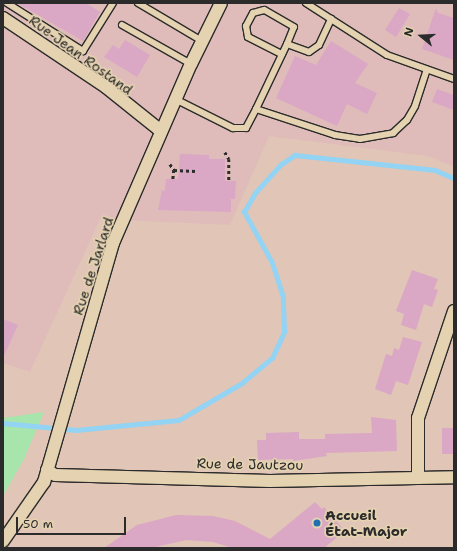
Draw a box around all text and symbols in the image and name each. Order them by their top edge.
street label: Rue Jean Rostand [26,12,136,98]
north arrow [401,16,441,56]
text: N [401,26,418,39]
street label: Rue de Jarlard [69,215,117,317]
street label: Rue de Jautzou [196,455,304,473]
place label: Accueil État-Major [325,507,407,540]
scale bar [18,509,128,535]
text: 50 m [23,516,53,532]
marker: Accueil État-Major [312,518,322,528]

